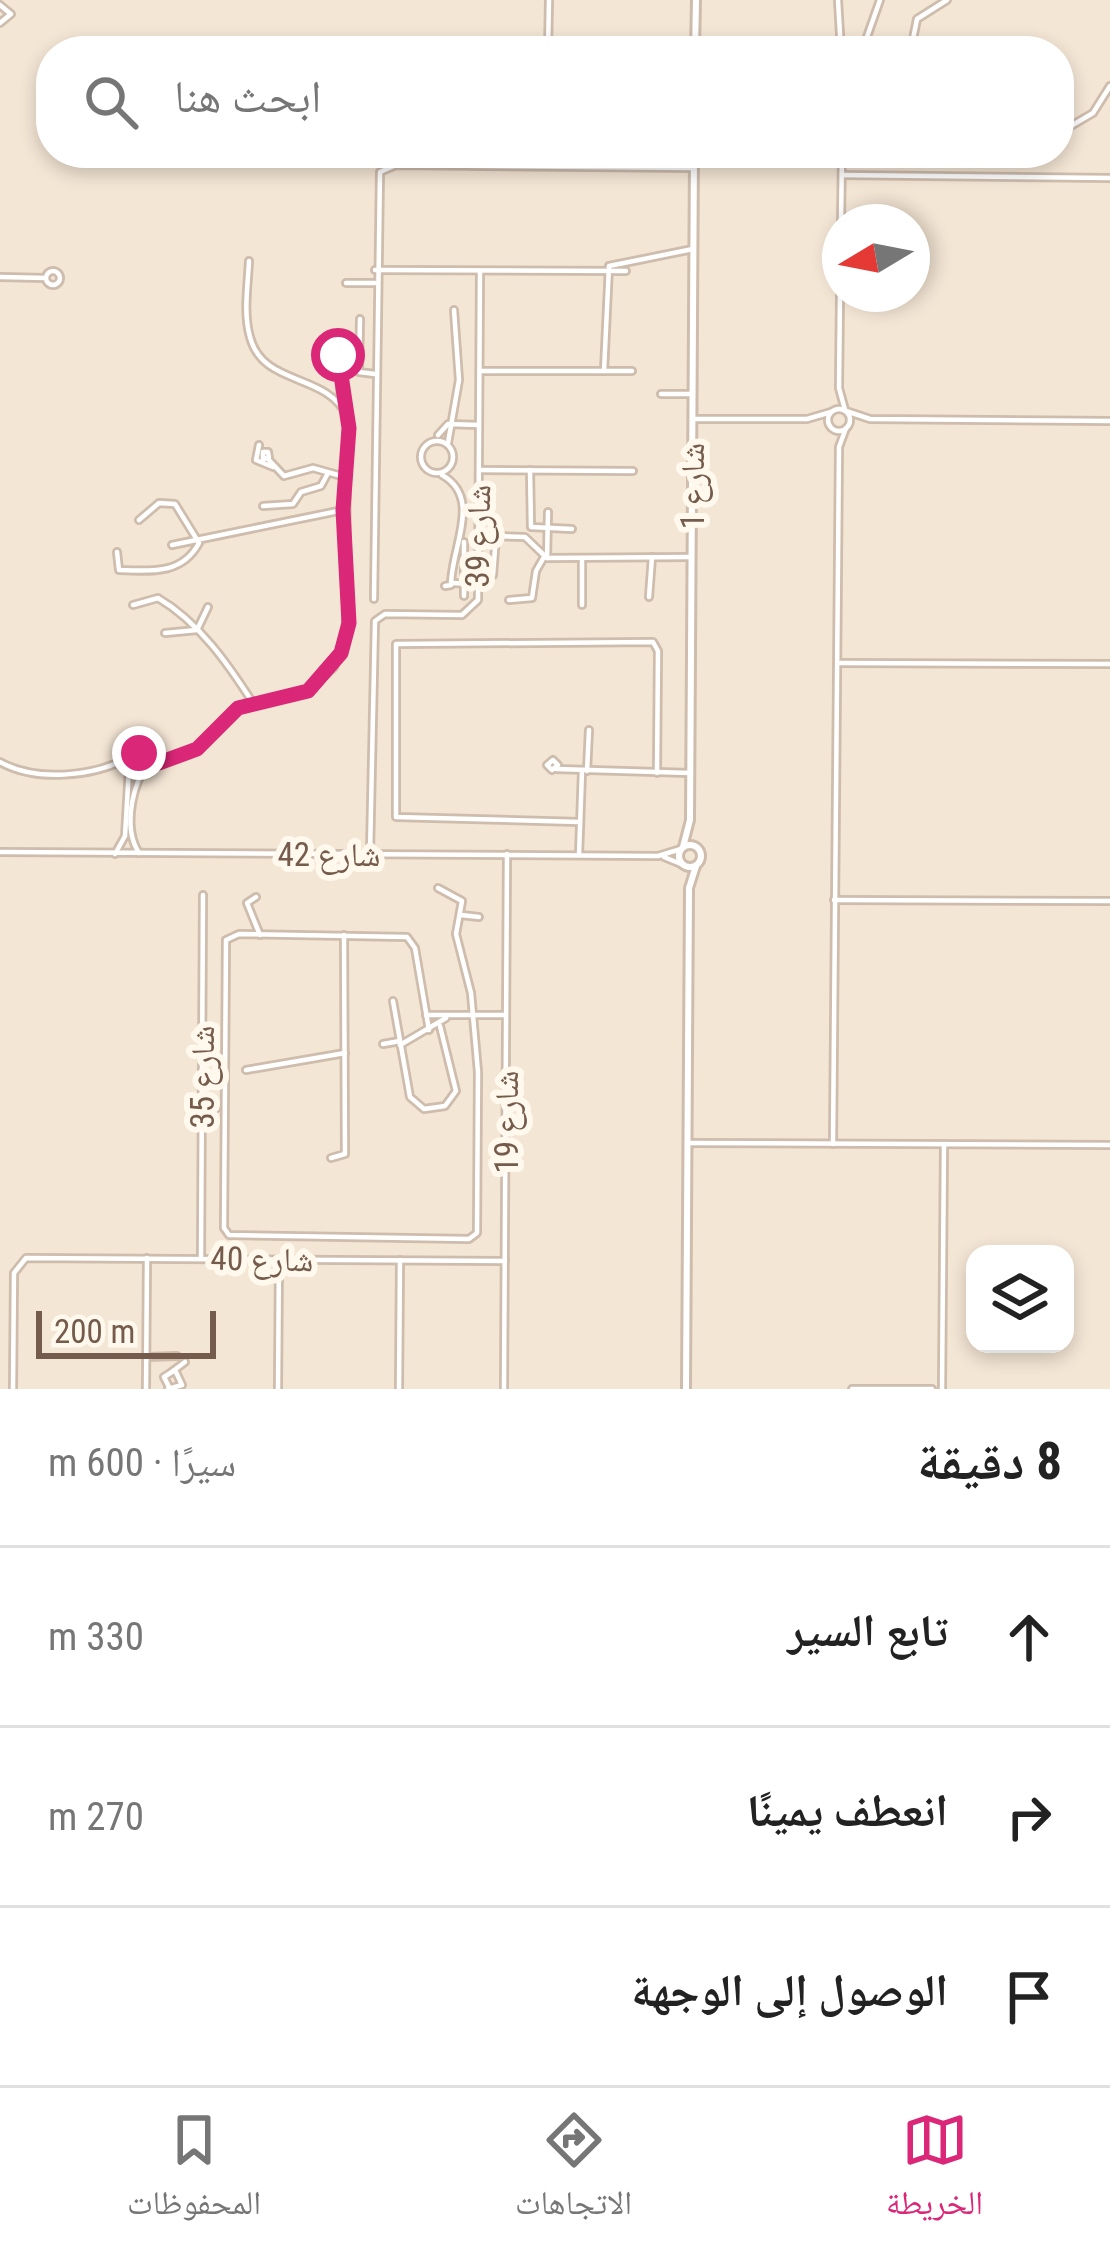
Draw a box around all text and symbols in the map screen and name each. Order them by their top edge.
search box [36,36,1074,168]
icon: search [78,69,144,135]
text: ابحث هنا [174,70,322,123]
north arrow [822,204,930,312]
route start [311,328,365,382]
street label: شارع 1 [673,443,713,529]
street label: شارع 39 [458,484,499,588]
route end [112,726,166,780]
street label: شارع 42 [278,835,380,875]
street label: شارع 35 [183,1026,223,1128]
street label: شارع 19 [487,1071,527,1173]
street label: شارع 40 [210,1239,314,1280]
map controls [966,1245,1074,1353]
button: layers [966,1245,1074,1353]
scale bar [36,1305,216,1358]
text: 200 m [54,1312,135,1351]
text: 8 دقيقة [917,1432,1062,1491]
text: سيرًا · 600 m [48,1440,236,1486]
text: تابع السير [788,1604,948,1657]
icon: ahead [996,1604,1062,1670]
text: 330 m [48,1614,144,1660]
text: انعطف يمينًا [747,1784,948,1837]
icon: right [996,1784,1062,1850]
text: 270 m [48,1794,144,1840]
text: الوصول إلى الوجهة [631,1964,948,2017]
icon: arrive [996,1964,1062,2030]
tab: المحفوظات [127,2107,261,2235]
tab: الاتجاهات [515,2107,632,2235]
tab: الخريطة [886,2107,983,2235]

